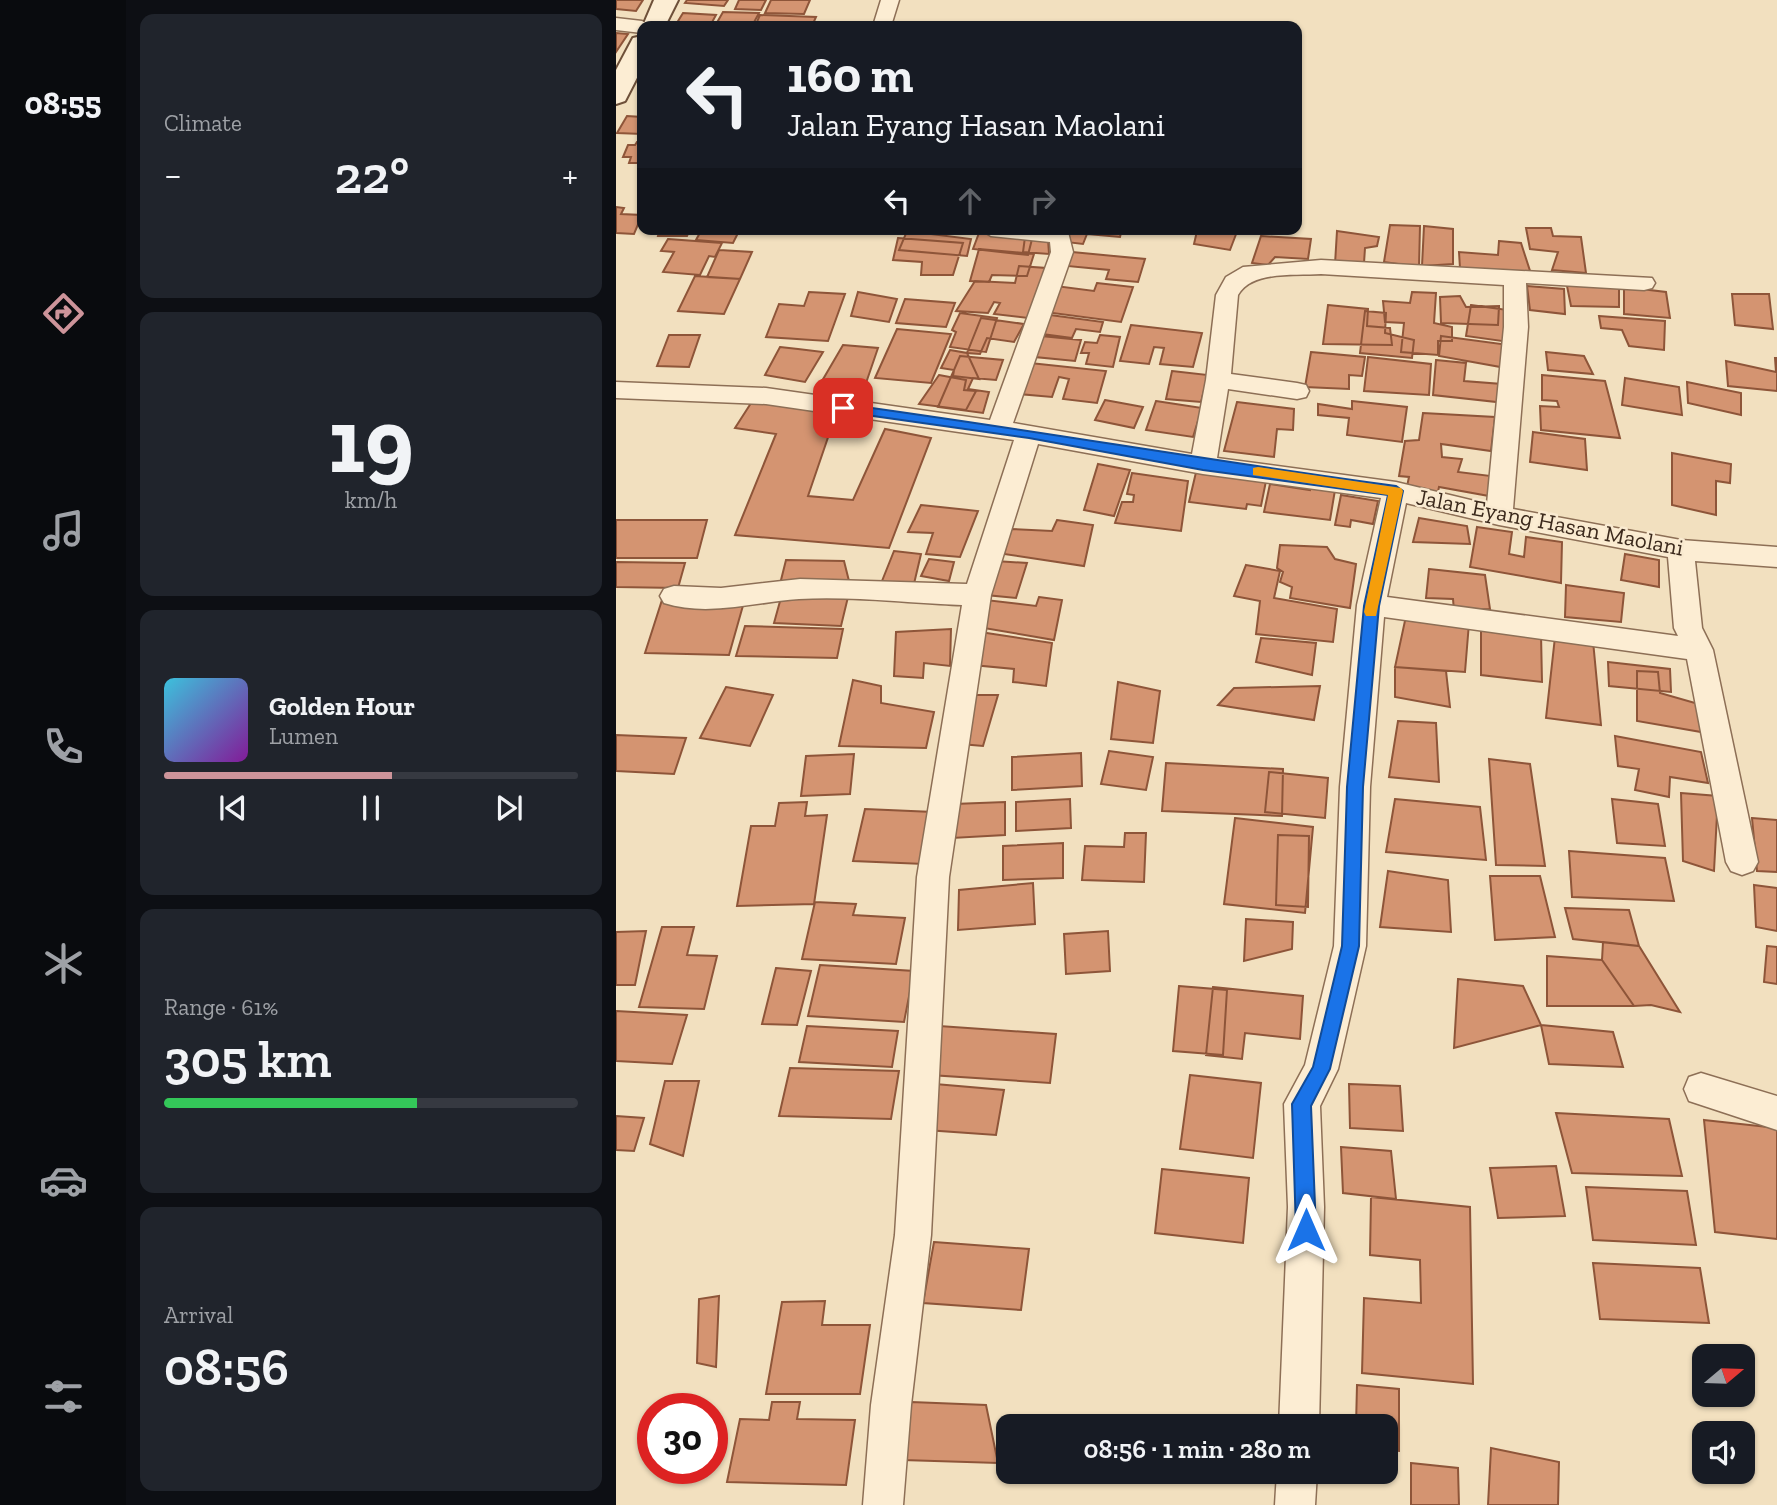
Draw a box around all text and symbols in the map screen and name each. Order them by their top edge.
text: 160 m [787,46,913,105]
icon: left [672,49,763,140]
text: 08:55 [24,84,102,122]
text: Jalan Eyang Hasan Maolani [787,106,1165,144]
text: Climate [164,109,242,137]
text: 22° [335,144,409,206]
text: − [164,152,182,198]
text: + [562,152,578,198]
icon: left [878,182,916,220]
icon: ahead [951,182,989,220]
icon: right [1024,182,1062,220]
icon: directions [39,289,88,338]
pin [813,378,873,438]
text: 19 [328,386,414,495]
icon: arrive [824,389,862,427]
street label: Jalan Eyang Hasan Maolani [1414,482,1686,562]
text: km/h [345,486,397,514]
icon: music [39,506,88,555]
text: Golden Hour [269,690,415,722]
icon: phone [39,722,88,771]
text: Lumen [269,722,338,750]
icon: previous [214,789,252,827]
icon: pause [352,789,390,827]
icon: next [490,789,528,827]
icon: climate [39,939,88,988]
text: Range · 61% [164,993,278,1021]
text: 305 km [164,1028,332,1090]
icon: car [39,1156,88,1205]
position arrow [1269,1193,1343,1267]
text: Arrival [164,1301,233,1329]
text: 08:56 [164,1336,289,1398]
north arrow [1692,1344,1755,1407]
map controls [1692,1344,1755,1484]
icon: filters [39,1372,88,1421]
speed limit sign: 30 [637,1393,728,1484]
button: sound [1692,1421,1755,1484]
text: 08:56 · 1 min · 280 m [1083,1433,1311,1465]

